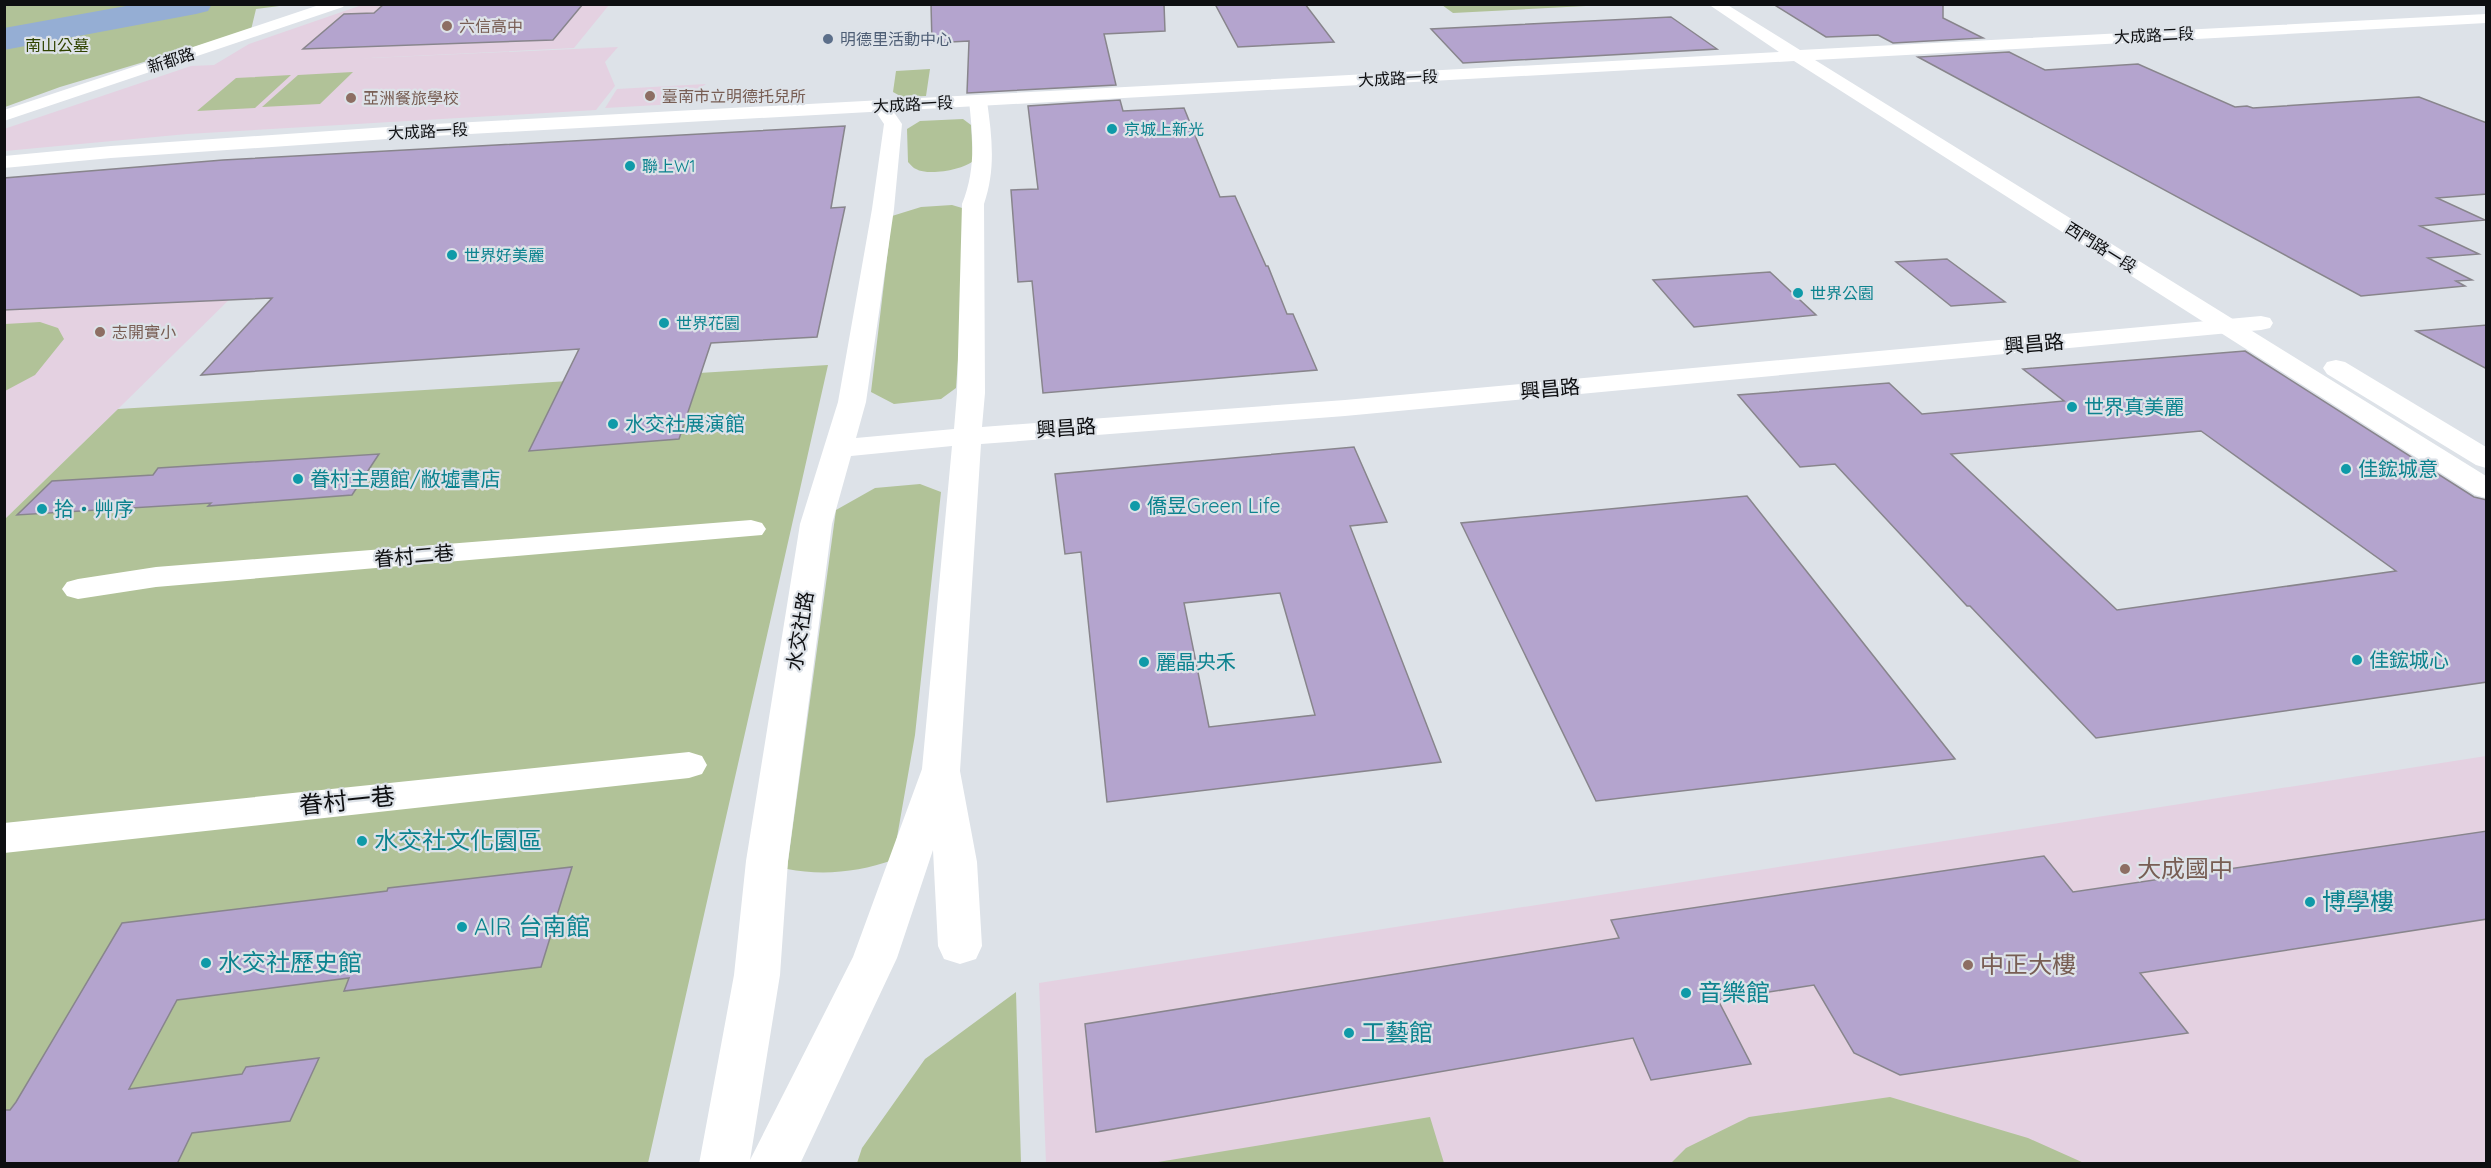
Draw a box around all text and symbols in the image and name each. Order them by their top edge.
place label: 六信高中 [459,16,523,36]
marker: 六信高中 [440,19,454,33]
street label: 大成路二段 [2114,23,2194,47]
place label: 明德里活動中心 [840,29,952,49]
marker: 明德里活動中心 [821,32,835,46]
park label: 南山公墓 [25,35,89,55]
street label: 新都路 [145,43,197,77]
street label: 大成路一段 [1358,66,1438,90]
place label: 臺南市立明德托兒所 [662,86,806,106]
place label: 亞洲餐旅學校 [363,88,459,108]
marker: 臺南市立明德托兒所 [643,89,657,103]
marker: 亞洲餐旅學校 [344,91,358,105]
street label: 大成路一段 [873,92,953,116]
street label: 大成路一段 [388,119,468,143]
place label: 京城上新光 [1124,119,1204,139]
marker: 京城上新光 [1105,122,1119,136]
place label: 聯上W1 [642,156,695,176]
marker: 聯上W1 [623,159,637,173]
street label: 西門路一段 [2062,217,2140,277]
place label: 世界好美麗 [464,245,544,265]
marker: 世界好美麗 [445,248,459,262]
place label: 世界公園 [1810,283,1874,303]
marker: 世界公園 [1791,286,1805,300]
place label: 世界花園 [676,313,740,333]
marker: 世界花園 [657,316,671,330]
place label: 志開實小 [112,322,176,342]
marker: 志開實小 [93,325,107,339]
street label: 興昌路 [2003,328,2065,359]
street label: 興昌路 [1519,373,1581,404]
place label: 世界真美麗 [2084,394,2184,419]
marker: 世界真美麗 [2065,400,2079,414]
place label: 水交社展演館 [625,411,745,436]
street label: 興昌路 [1035,413,1097,442]
marker: 水交社展演館 [606,417,620,431]
place label: 佳鋐城意 [2358,456,2438,481]
marker: 佳鋐城意 [2339,462,2353,476]
place label: 眷村主題館/敝墟書店 [310,466,500,491]
marker: 眷村主題館/敝墟書店 [291,472,305,486]
place label: 僑昱Green Life [1147,493,1280,518]
place label: 拾・艸序 [54,496,134,521]
marker: 僑昱Green Life [1128,499,1142,513]
marker: 拾・艸序 [35,502,49,516]
street label: 眷村二巷 [373,540,455,571]
street label: 水交社路 [781,589,818,672]
place label: 佳鋐城心 [2369,647,2449,672]
place label: 麗晶央禾 [1156,649,1236,674]
marker: 佳鋐城心 [2350,653,2364,667]
marker: 麗晶央禾 [1137,655,1151,669]
street label: 眷村一巷 [298,780,396,820]
place label: 水交社文化園區 [374,825,542,855]
marker: 水交社文化園區 [355,834,369,848]
place label: 大成國中 [2137,853,2233,883]
marker: 大成國中 [2118,862,2132,876]
place label: 博學樓 [2322,886,2394,916]
marker: 博學樓 [2303,895,2317,909]
place label: AIR 台南館 [474,911,590,941]
marker: AIR 台南館 [455,920,469,934]
place label: 水交社歷史館 [218,947,362,977]
place label: 中正大樓 [1980,949,2076,979]
marker: 水交社歷史館 [199,956,213,970]
marker: 中正大樓 [1961,958,1975,972]
place label: 音樂館 [1698,977,1770,1007]
marker: 音樂館 [1679,986,1693,1000]
place label: 工藝館 [1361,1017,1433,1047]
marker: 工藝館 [1342,1026,1356,1040]

